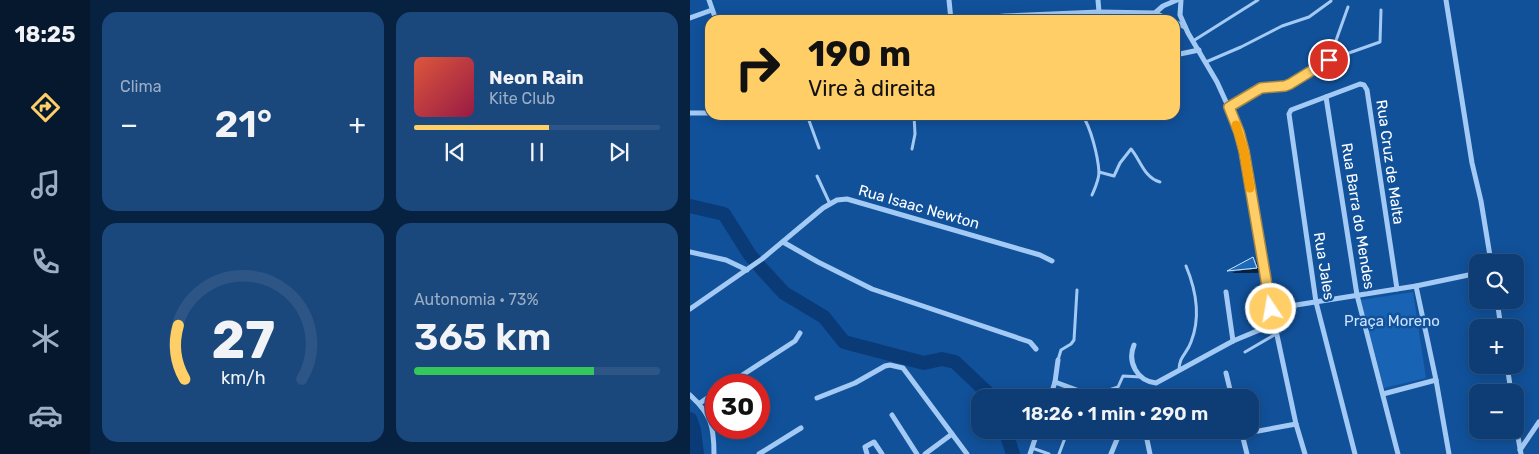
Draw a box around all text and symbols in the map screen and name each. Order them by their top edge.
text: 18:25 [15,21,75,48]
text: 190 m [808,33,911,75]
icon: right [725,35,790,100]
pin [1308,39,1350,81]
icon: arrive [1315,46,1343,74]
text: Neon Rain [489,66,584,89]
text: Vire à direita [808,75,936,102]
text: Clima [120,77,161,96]
text: Kite Club [489,89,555,108]
icon: directions [28,90,63,125]
street label: Rua Cruz de Malta [1372,98,1408,226]
text: 21° [215,101,272,147]
text: − [120,108,138,141]
text: + [349,108,366,141]
icon: previous [441,138,469,166]
icon: pause [523,138,551,166]
icon: next [605,138,633,166]
street label: Rua Barra do Mendes [1338,142,1379,291]
icon: music [28,167,63,202]
street label: Rua Isaac Newton [856,181,982,233]
street label: Rua Jales [1310,231,1338,301]
icon: phone [28,244,63,279]
map controls [1469,254,1524,439]
button: search [1469,254,1524,309]
position arrow [1244,282,1296,334]
text: Autonomia · 73% [414,290,539,309]
text: 27 [211,309,275,371]
park label: Praça Moreno [1344,312,1440,330]
text: 365 km [414,314,551,360]
button: + [1469,319,1524,374]
icon: climate [28,321,63,356]
text: km/h [221,367,265,388]
speed limit sign: 30 [705,374,770,439]
button: − [1469,384,1524,439]
icon: car [28,398,63,433]
text: 18:26 · 1 min · 290 m [1022,402,1208,425]

